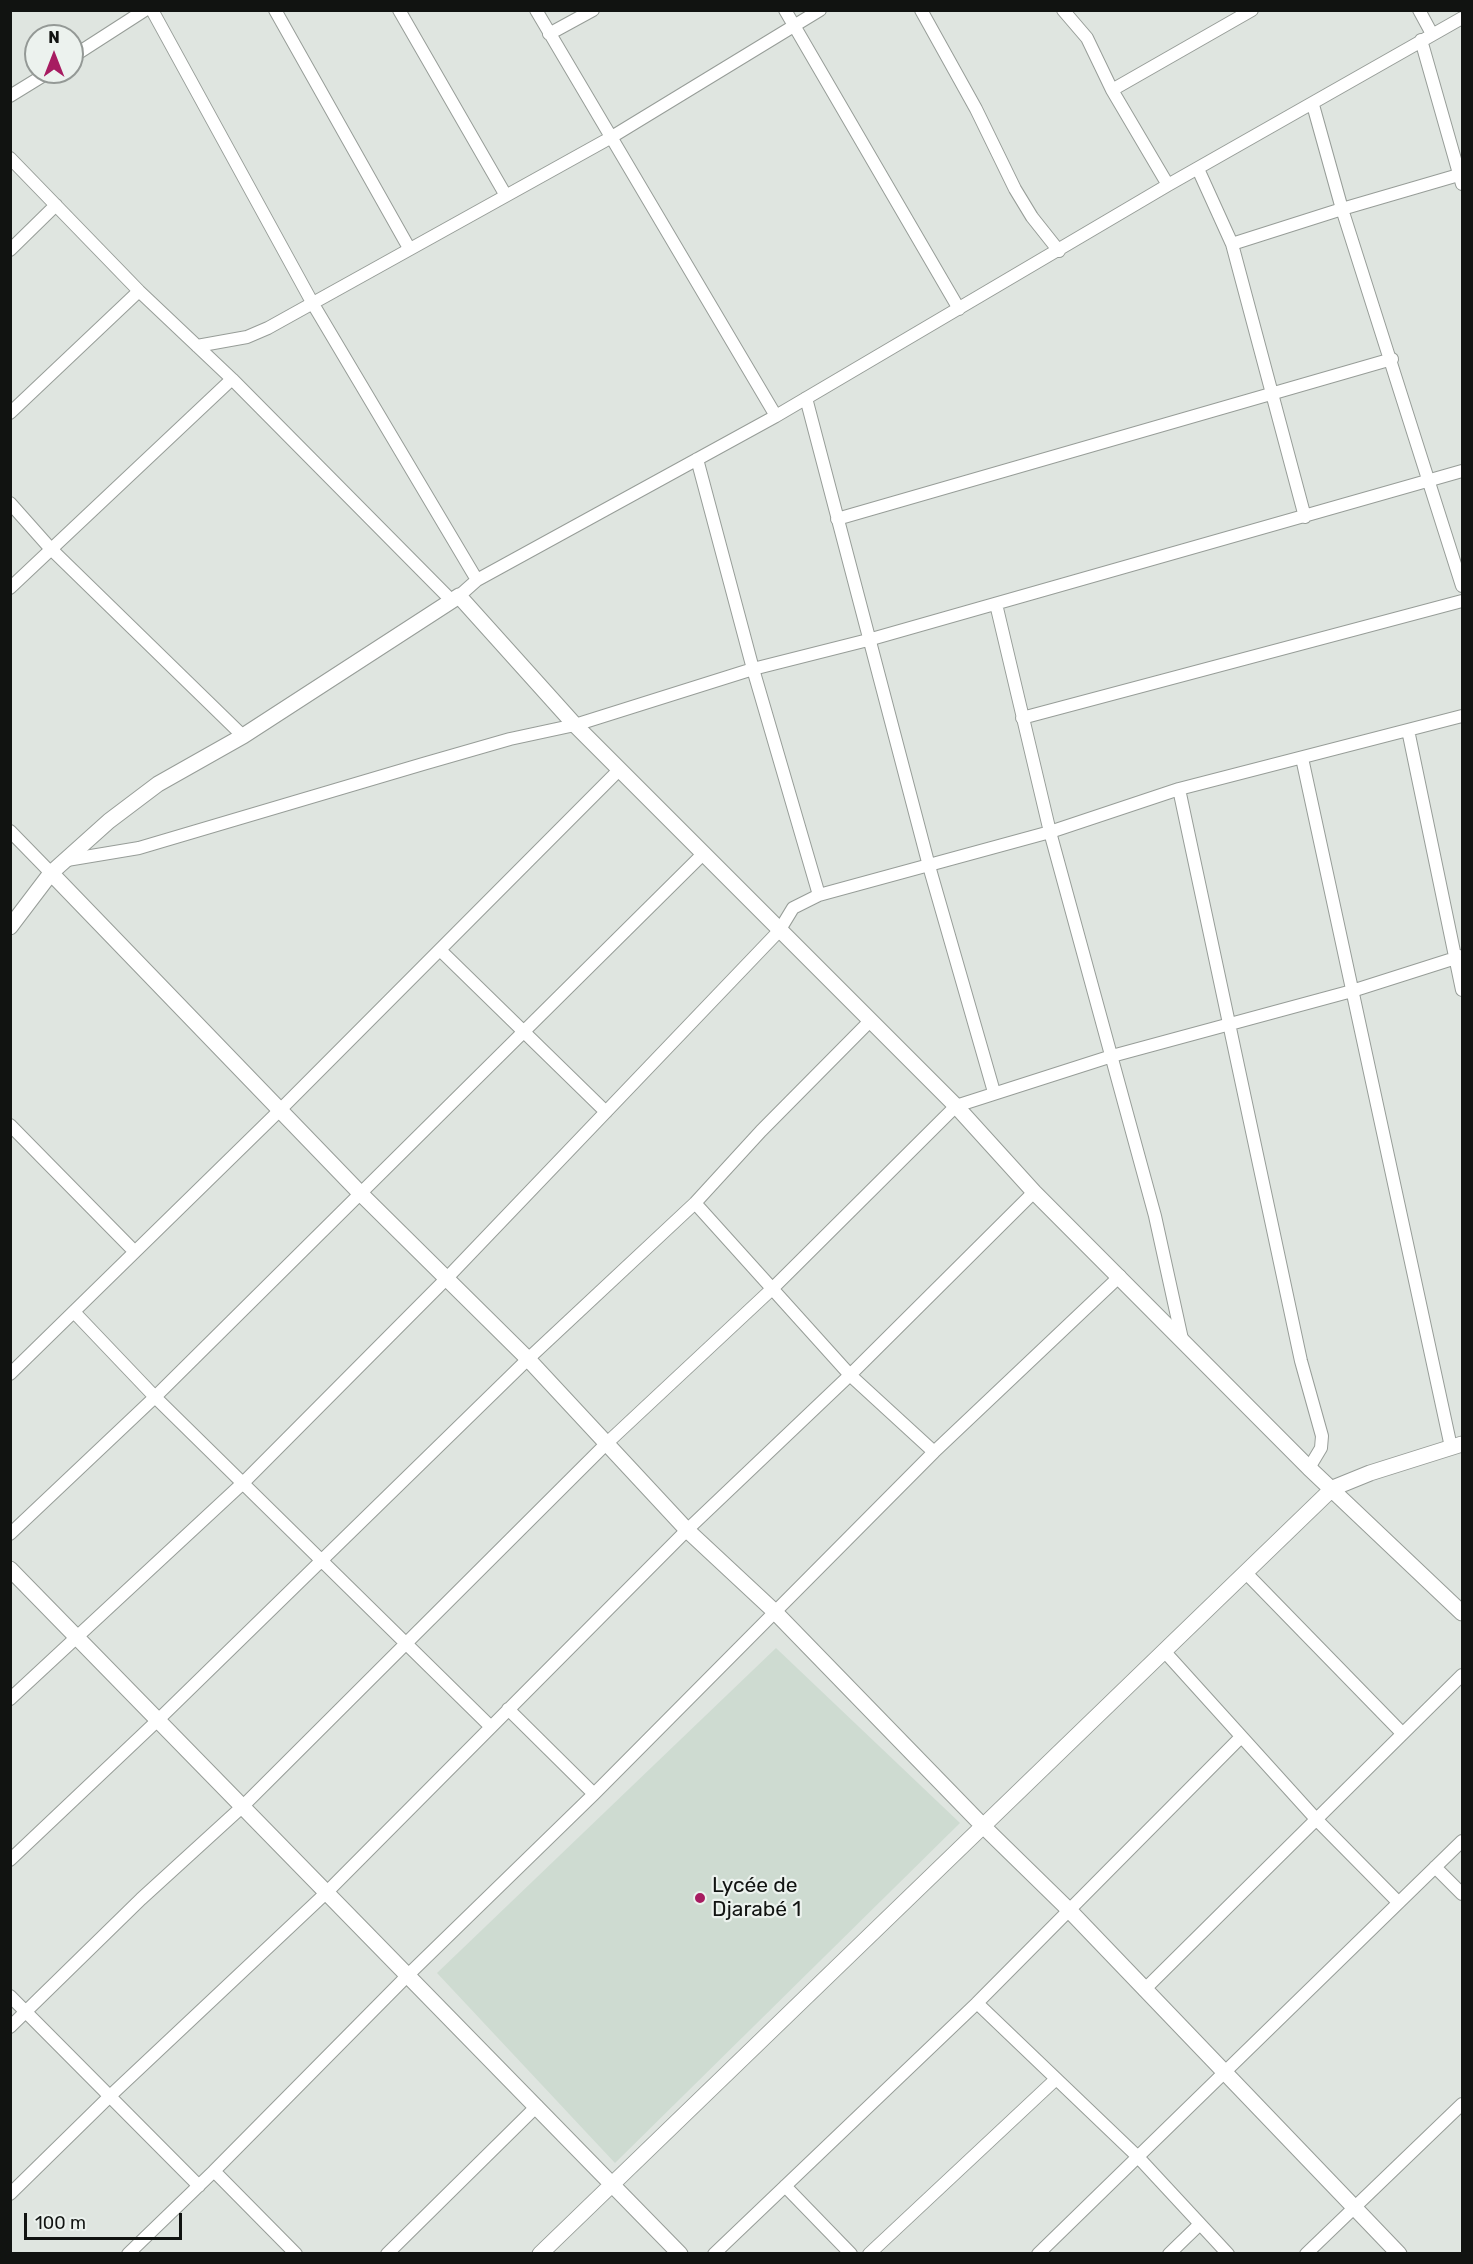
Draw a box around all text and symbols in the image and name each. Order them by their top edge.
north arrow [24,24,84,84]
text: N [48,28,60,47]
place label: Lycée de Djarabé 1 [712,1873,801,1923]
marker: Lycée de Djarabé 1 [693,1891,707,1905]
scale bar [27,2201,184,2239]
text: 100 m [35,2212,86,2234]

